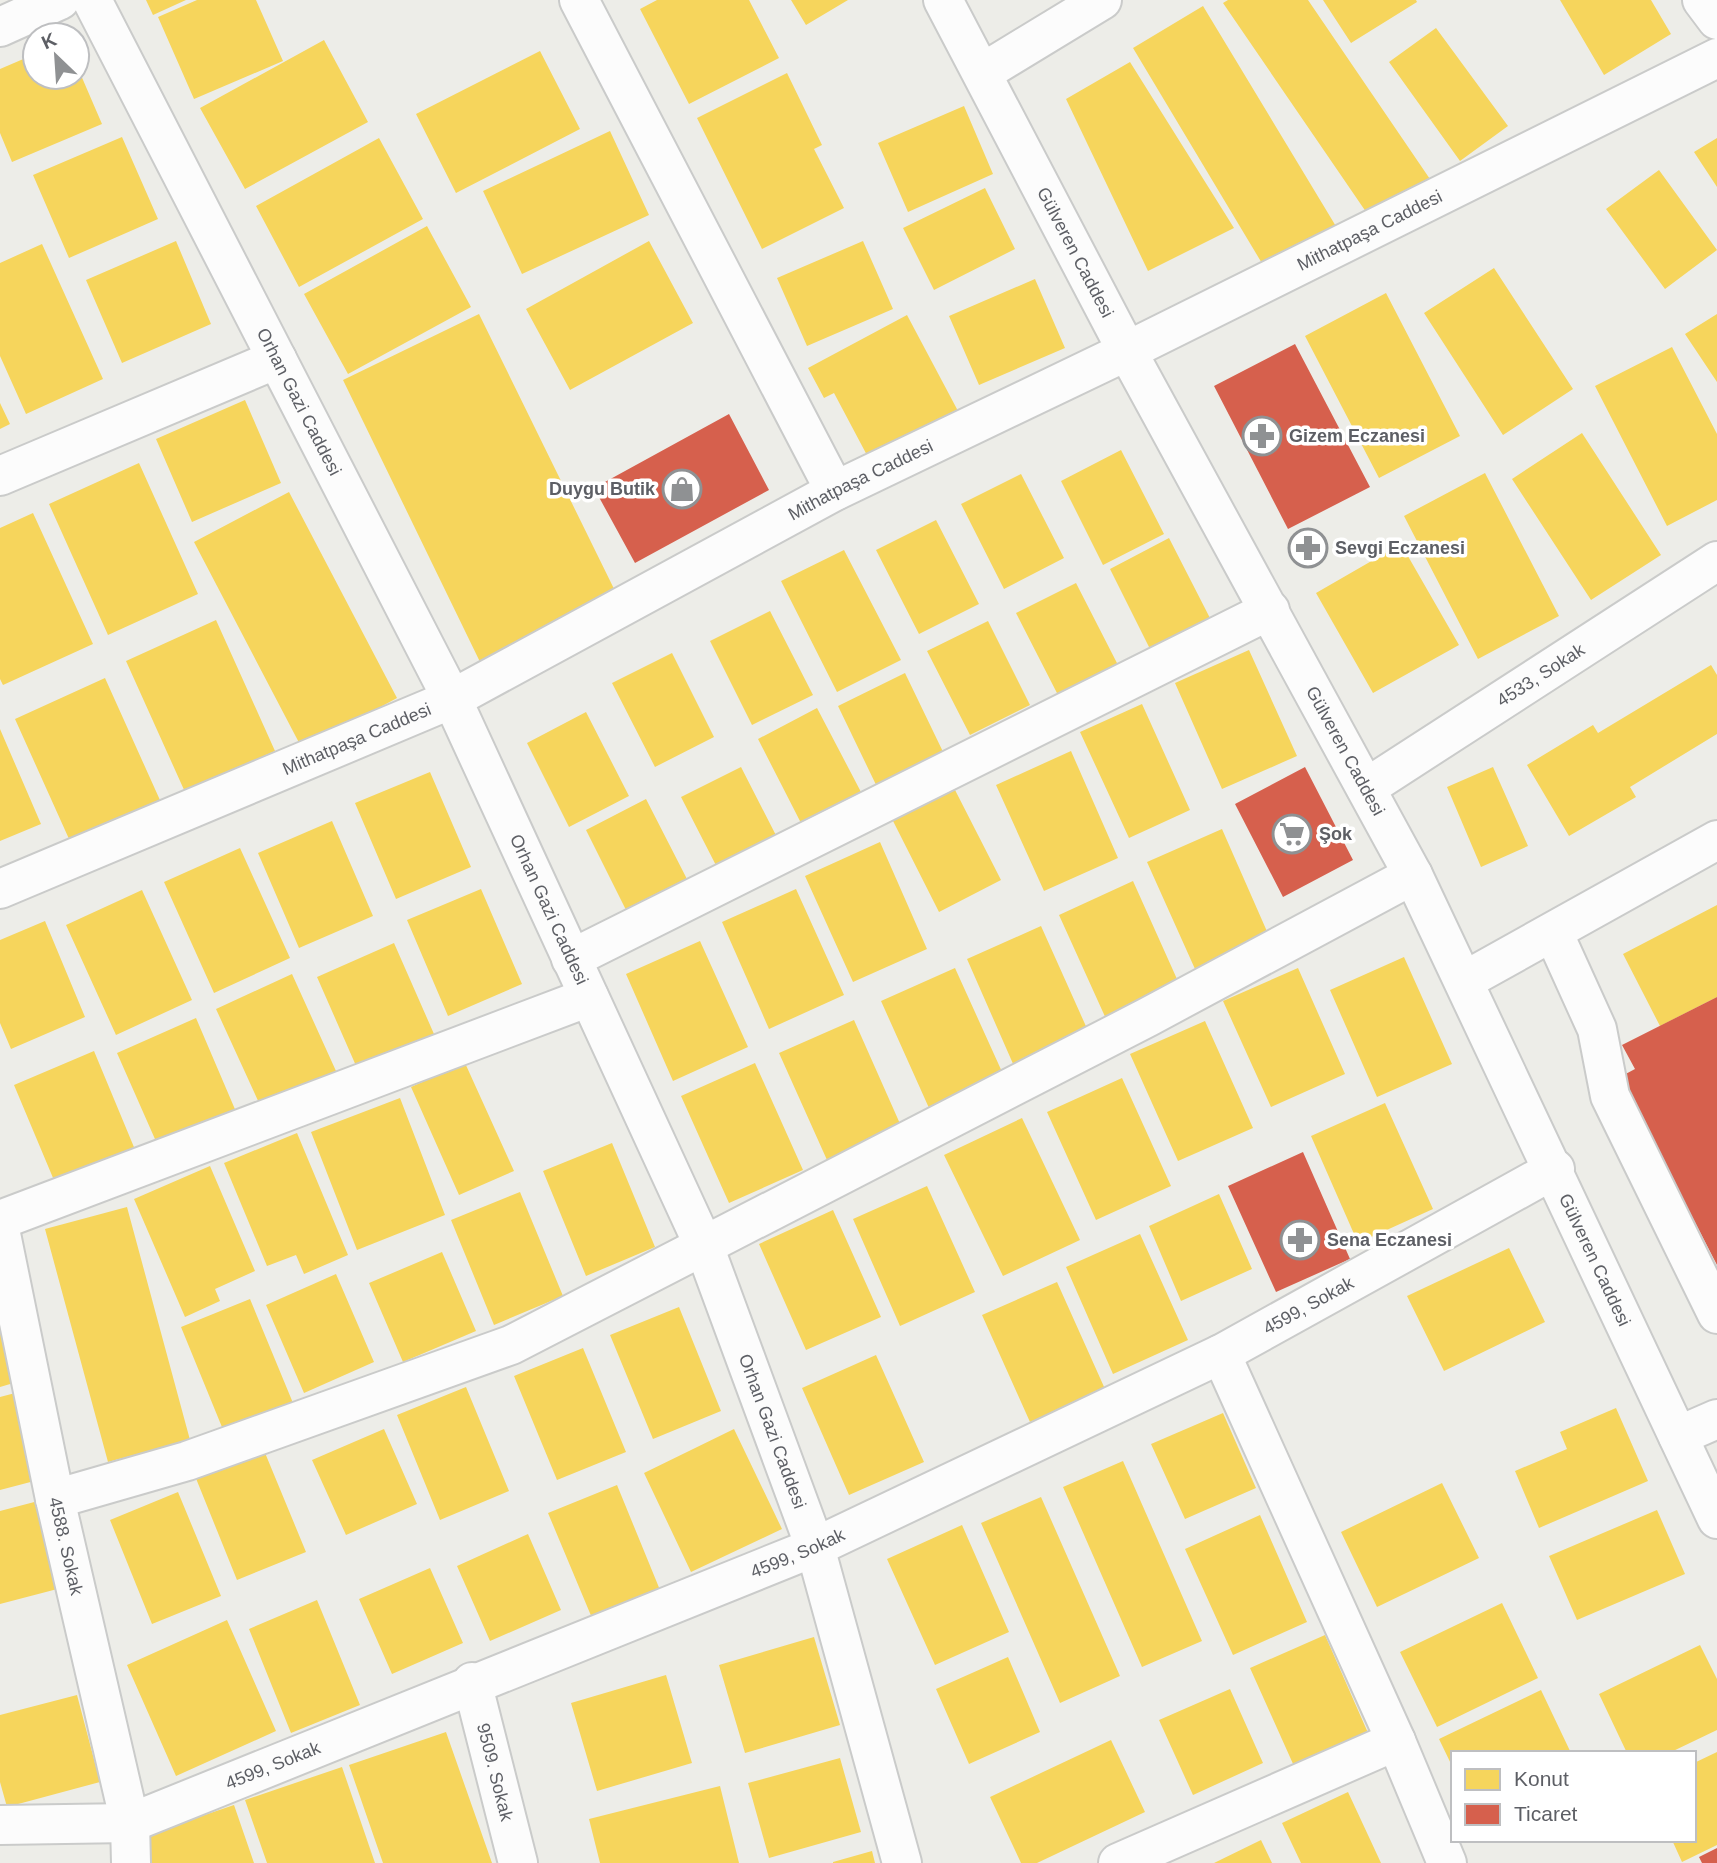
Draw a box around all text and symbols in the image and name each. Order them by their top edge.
north arrow [21,21,91,91]
text: K [38,29,60,53]
street label: Gülveren Caddesi [1033,184,1118,321]
street label: Mithatpaşa Caddesi [1294,186,1445,275]
street label: Orhan Gazi Caddesi [253,325,345,479]
pharmacy icon: Gizem Eczanesi [1241,415,1283,457]
place label: Gizem Eczanesi [1289,426,1425,446]
street label: Mithatpaşa Caddesi [785,436,936,524]
shop icon: Duygu Butik [661,468,703,510]
place label: Duygu Butik [549,479,656,499]
pharmacy icon: Sevgi Eczanesi [1287,527,1329,569]
place label: Sevgi Eczanesi [1335,538,1465,558]
street label: 4533, Sokak [1493,639,1589,711]
street label: Gülveren Caddesi [1302,683,1389,819]
street label: Mithatpaşa Caddesi [280,699,434,779]
supermarket icon: Şok [1271,813,1313,855]
place label: Şok [1319,824,1353,844]
street label: Orhan Gazi Caddesi [506,831,592,988]
street label: Gülveren Caddesi [1555,1191,1635,1329]
pharmacy icon: Sena Eczanesi [1279,1219,1321,1261]
place label: Sena Eczanesi [1327,1230,1452,1250]
street label: 4599, Sokak [1260,1272,1358,1339]
street label: Orhan Gazi Caddesi [735,1351,810,1511]
street label: 4588. Sokak [45,1495,87,1598]
street label: 4599, Sokak [748,1524,849,1582]
street label: 9509. Sokak [473,1721,517,1824]
street label: 4599, Sokak [223,1737,324,1793]
legend [1451,1751,1696,1842]
text: Konut [1514,1767,1569,1790]
text: Ticaret [1514,1802,1578,1825]

